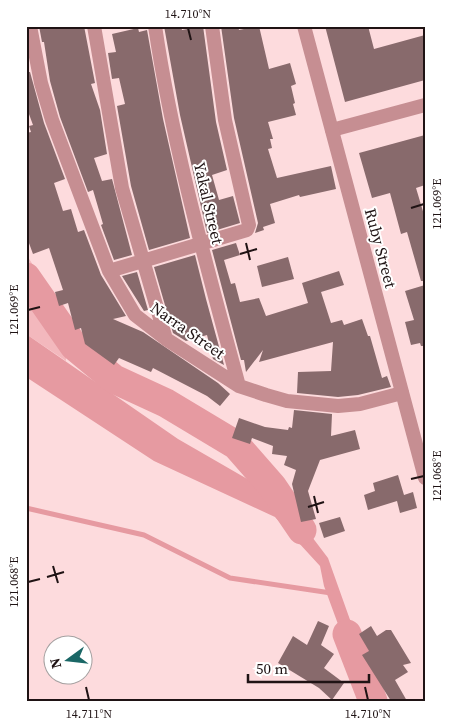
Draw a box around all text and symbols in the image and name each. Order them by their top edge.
text: 14.710°N [165,6,211,22]
street label: Yakal Street [189,160,229,247]
text: 121.069°E [429,179,445,229]
street label: Ruby Street [360,206,402,291]
text: 121.069°E [6,285,22,335]
street label: Narra Street [146,296,230,364]
text: 121.068°E [429,451,445,501]
text: 121.068°E [6,557,22,607]
north arrow [42,634,92,684]
scale bar [248,652,370,684]
text: N [44,656,66,671]
text: 50 m [256,658,288,679]
text: 14.711°N [66,706,112,722]
text: 14.710°N [345,706,391,722]

